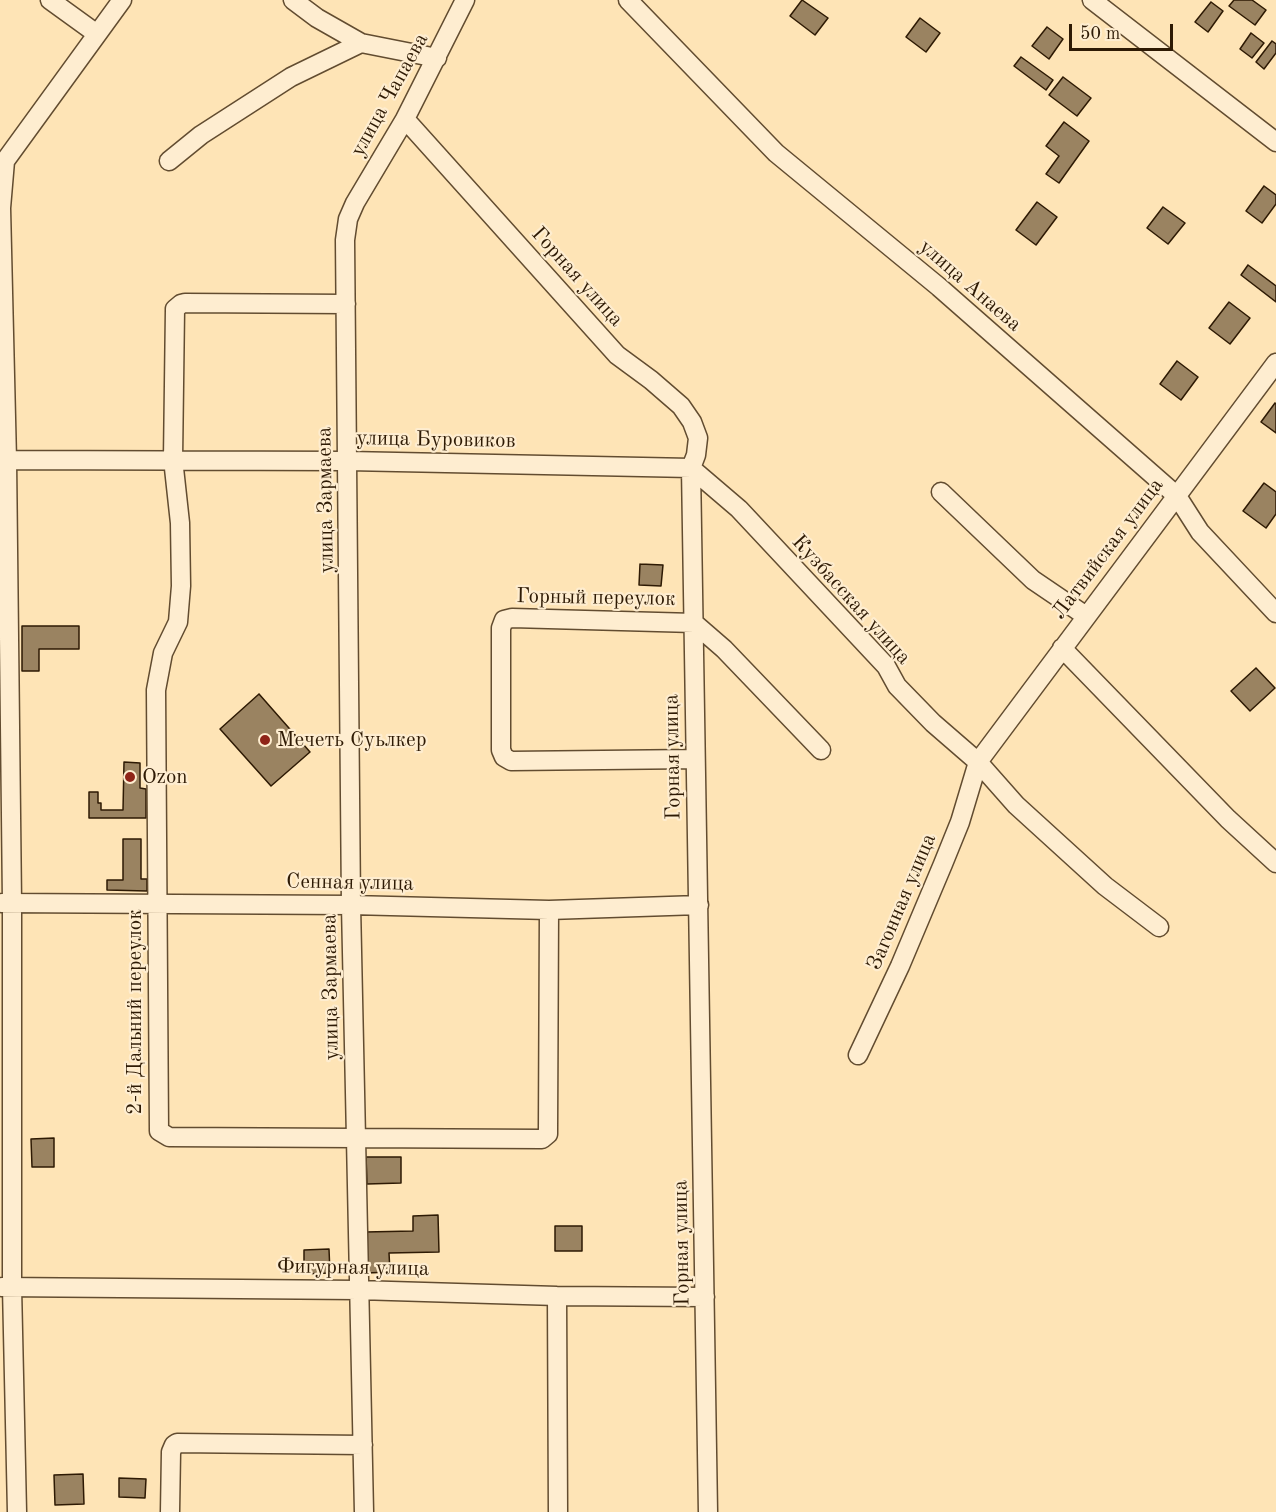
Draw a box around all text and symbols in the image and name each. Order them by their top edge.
scale bar [1072,12,1176,50]
text: 50 m [1080,25,1120,43]
street label: улица Чапаева [346,29,434,161]
street label: Горная улица [526,222,628,332]
street label: улица Анаева [914,235,1026,337]
street label: улица Буровиков [356,426,516,454]
street label: улица Зармаева [312,427,340,573]
street label: Латвийская улица [1047,474,1169,624]
street label: Кузбасская улица [786,530,916,670]
street label: Горный переулок [516,584,676,612]
street label: Горная улица [659,694,687,820]
place label: Мечеть Суьлкер [277,727,427,753]
marker: Мечеть Суьлкер [258,733,272,747]
place label: Ozon [142,764,188,790]
marker: Ozon [123,770,137,784]
street label: Загонная улица [862,830,942,974]
street label: Сенная улица [286,869,414,897]
street label: 2-й Дальний переулок [122,909,148,1115]
street label: улица Зармаева [317,914,345,1060]
street label: Горная улица [668,1180,696,1306]
street label: Фигурная улица [277,1254,429,1282]

